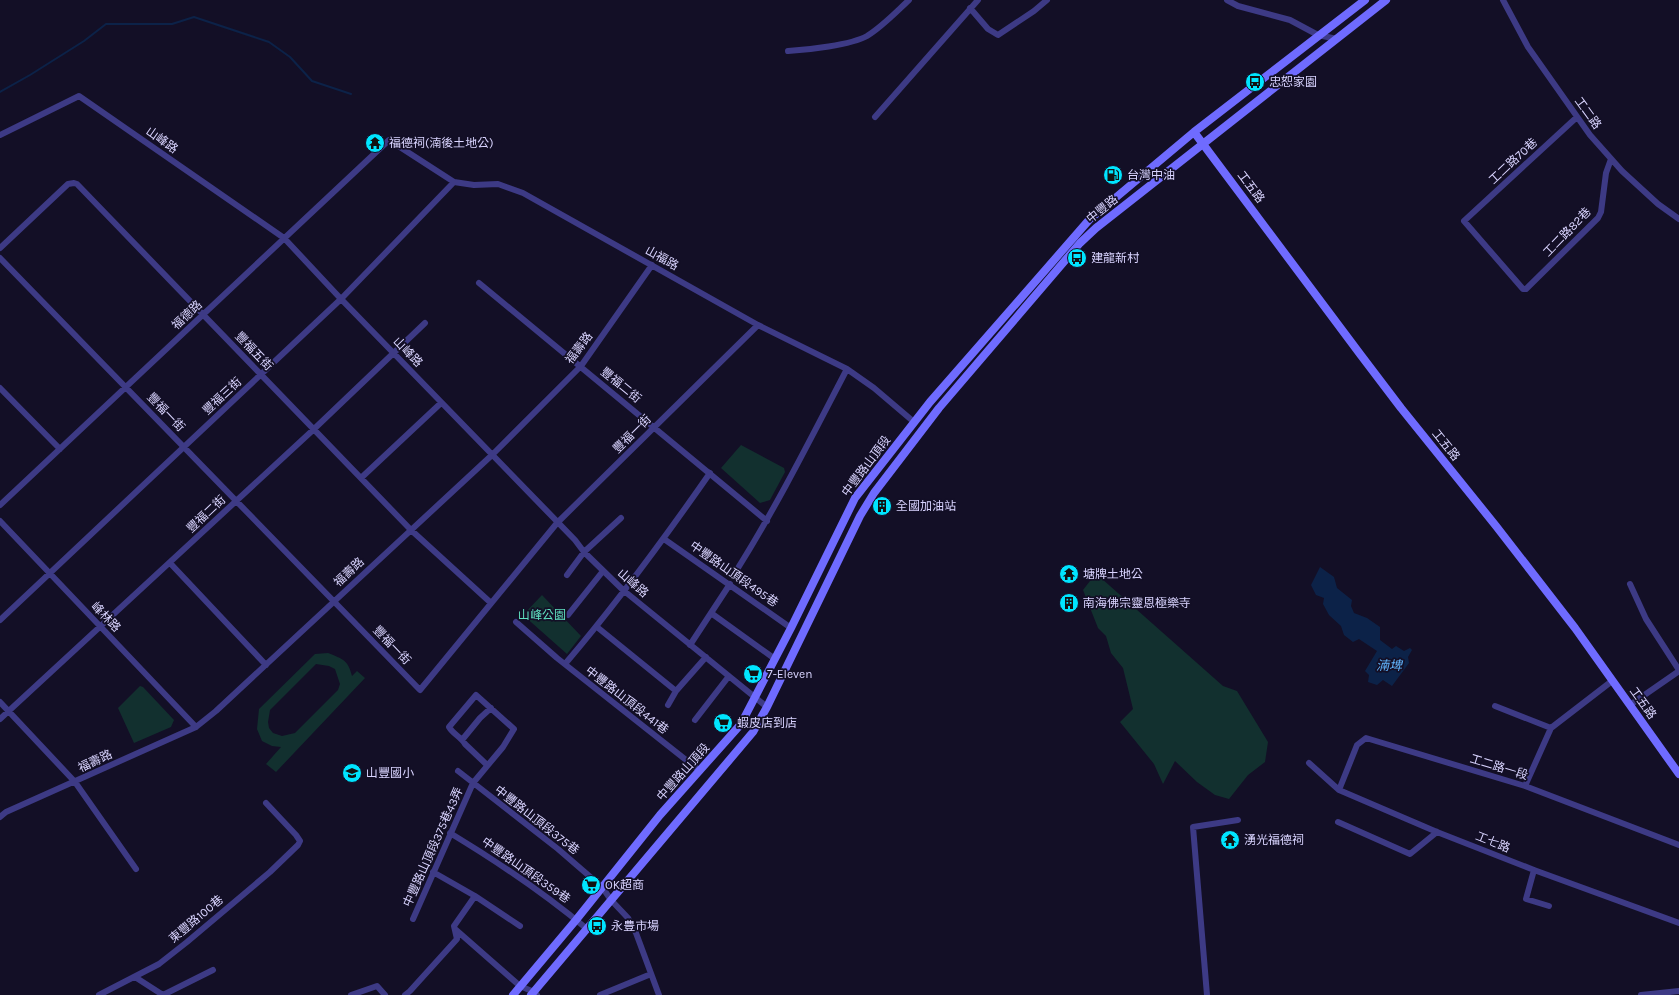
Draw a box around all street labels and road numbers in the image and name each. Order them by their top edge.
street label: 工二路 [1572,94,1604,132]
street label: 山峰路 [143,124,181,156]
street label: 工二路70巷 [1486,135,1540,187]
street label: 工五路 [1235,168,1267,206]
street label: 中豐路 [1084,192,1120,226]
street label: 工二路82巷 [1540,205,1594,259]
street label: 山福路 [643,243,681,273]
street label: 福德路 [169,298,205,332]
street label: 豐福五街 [232,329,276,373]
street label: 福壽路 [563,329,595,367]
street label: 山峰路 [390,334,426,370]
street label: 豐福二街 [598,364,644,406]
street label: 豐福三街 [200,375,244,417]
street label: 豐福一街 [144,390,188,434]
street label: 豐福一街 [610,412,654,456]
street label: 工五路 [1429,427,1463,463]
street label: 中豐路山頂段 [839,433,893,499]
street label: 豐福二街 [184,493,228,535]
street label: 中豐路山頂段495巷 [687,538,781,610]
street label: 福壽路 [331,555,367,589]
street label: 山峰路 [615,566,651,600]
street label: 峰林路 [88,599,124,635]
street label: 豐福一街 [370,623,414,667]
street label: 中豐路山頂段441巷 [583,663,671,737]
street label: 工五路 [1627,684,1659,722]
street label: 中豐路山頂段 [654,741,712,803]
street label: 福壽路 [76,747,114,775]
street label: 工二路一段 [1468,752,1530,782]
street label: 中豐路山頂段375巷 [492,783,582,857]
street label: 中豐路山頂段375巷43弄 [400,785,466,909]
street label: 工七路 [1474,829,1512,855]
street label: 中豐路山頂段359巷 [479,834,573,906]
street label: 東豐路100巷 [166,892,226,946]

